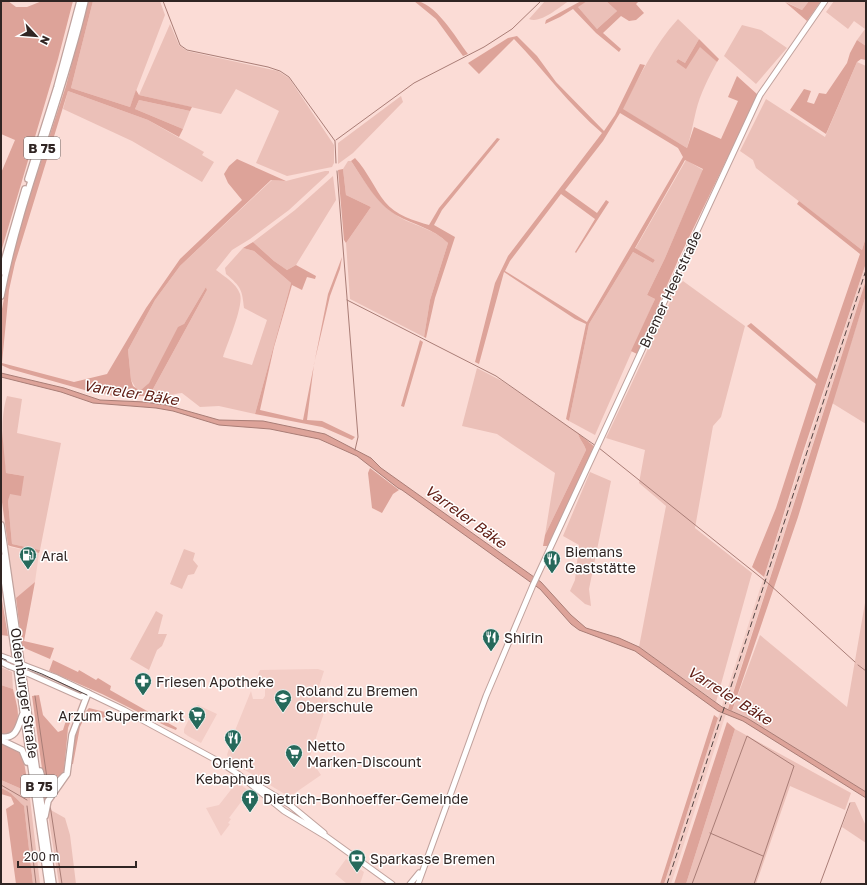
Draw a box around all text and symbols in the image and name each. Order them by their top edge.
north arrow [16,16,56,56]
text: N [38,34,53,47]
road number: B 75 [24,137,60,159]
street label: Bremer Heerstraße [635,228,705,350]
water label: Varreler Bäke [82,376,181,409]
water label: Varreler Bäke [422,480,511,552]
place label: Biemans Gaststätte [565,543,636,576]
fuel station icon: Aral [18,545,38,570]
place label: Aral [41,547,68,564]
restaurant icon: Biemans Gaststätte [542,549,562,574]
street label: Oldenburger Straße [7,627,43,759]
restaurant icon: Shirin [481,627,501,652]
place label: Shirin [504,629,543,646]
water label: Varreler Bäke [684,662,777,729]
pharmacy icon: Friesen Apotheke [133,671,153,696]
place label: Friesen Apotheke [156,673,274,690]
place label: Roland zu Bremen Oberschule [296,682,418,715]
school or university icon: Roland zu Bremen Oberschule [273,688,293,713]
supermarket icon: Arzum Supermarkt [187,705,207,730]
place label: Arzum Supermarkt [58,707,184,724]
restaurant icon: Orient Kebaphaus [223,728,243,753]
place label: Netto Marken-Discount [307,737,422,770]
supermarket icon: Netto Marken-Discount [284,743,304,768]
place label: Orient Kebaphaus [195,754,271,787]
road number: B 75 [21,775,57,797]
church icon: Dietrich-Bonhoeffer-Gemeinde [240,788,260,813]
place label: Dietrich-Bonhoeffer-Gemeinde [263,790,468,807]
scale bar [18,843,136,869]
bank icon: Sparkasse Bremen [347,848,367,873]
text: 200 m [24,849,59,864]
place label: Sparkasse Bremen [370,850,495,867]

